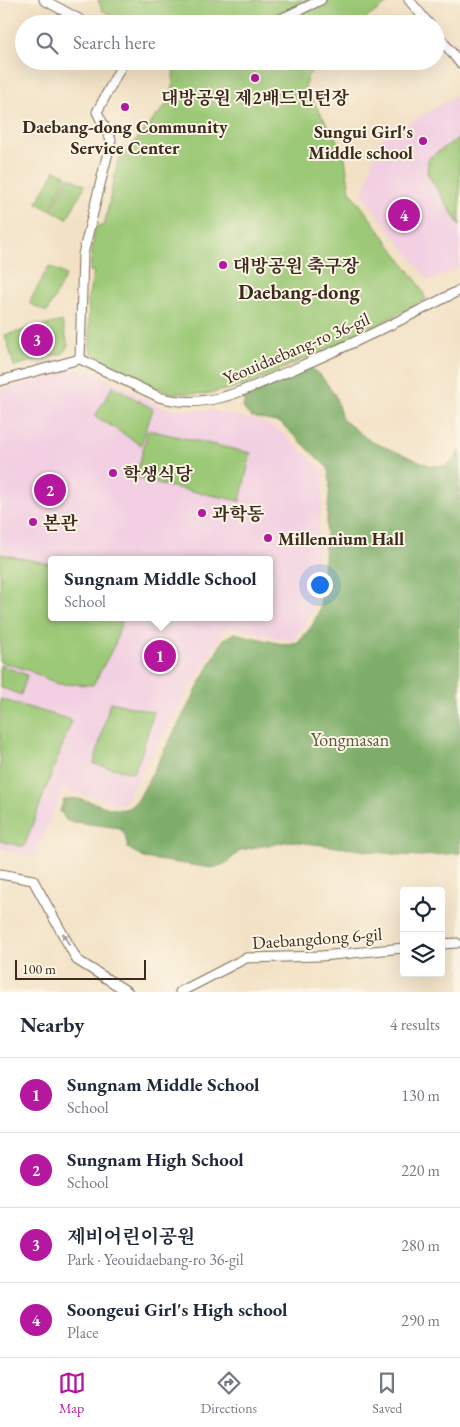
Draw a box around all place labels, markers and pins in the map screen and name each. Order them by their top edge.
marker: 대방공원 제2배드민턴장 [249,72,261,84]
place label: 대방공원 제2배드민턴장 [161,86,349,109]
marker: Daebang-dong Community Service Center [119,101,131,113]
place label: Daebang-dong Community Service Center [22,115,228,159]
place label: Sungui Girl's Middle school [308,120,413,164]
marker: Sungui Girl's Middle school [417,135,429,147]
pin: 4 [388,196,420,234]
place label: 대방공원 축구장 [233,254,360,277]
marker: 대방공원 축구장 [217,259,229,271]
pin: 3 [21,321,53,359]
place label: 학생식당 [123,462,193,485]
marker: 학생식당 [107,467,119,479]
pin: 2 [34,471,66,509]
place label: 과학동 [212,502,265,525]
marker: 과학동 [196,507,208,519]
place label: 본관 [43,511,78,534]
marker: 본관 [27,516,39,528]
place label: Millennium Hall [278,527,404,550]
marker: Millennium Hall [262,532,274,544]
pin: 1 [144,637,176,675]

